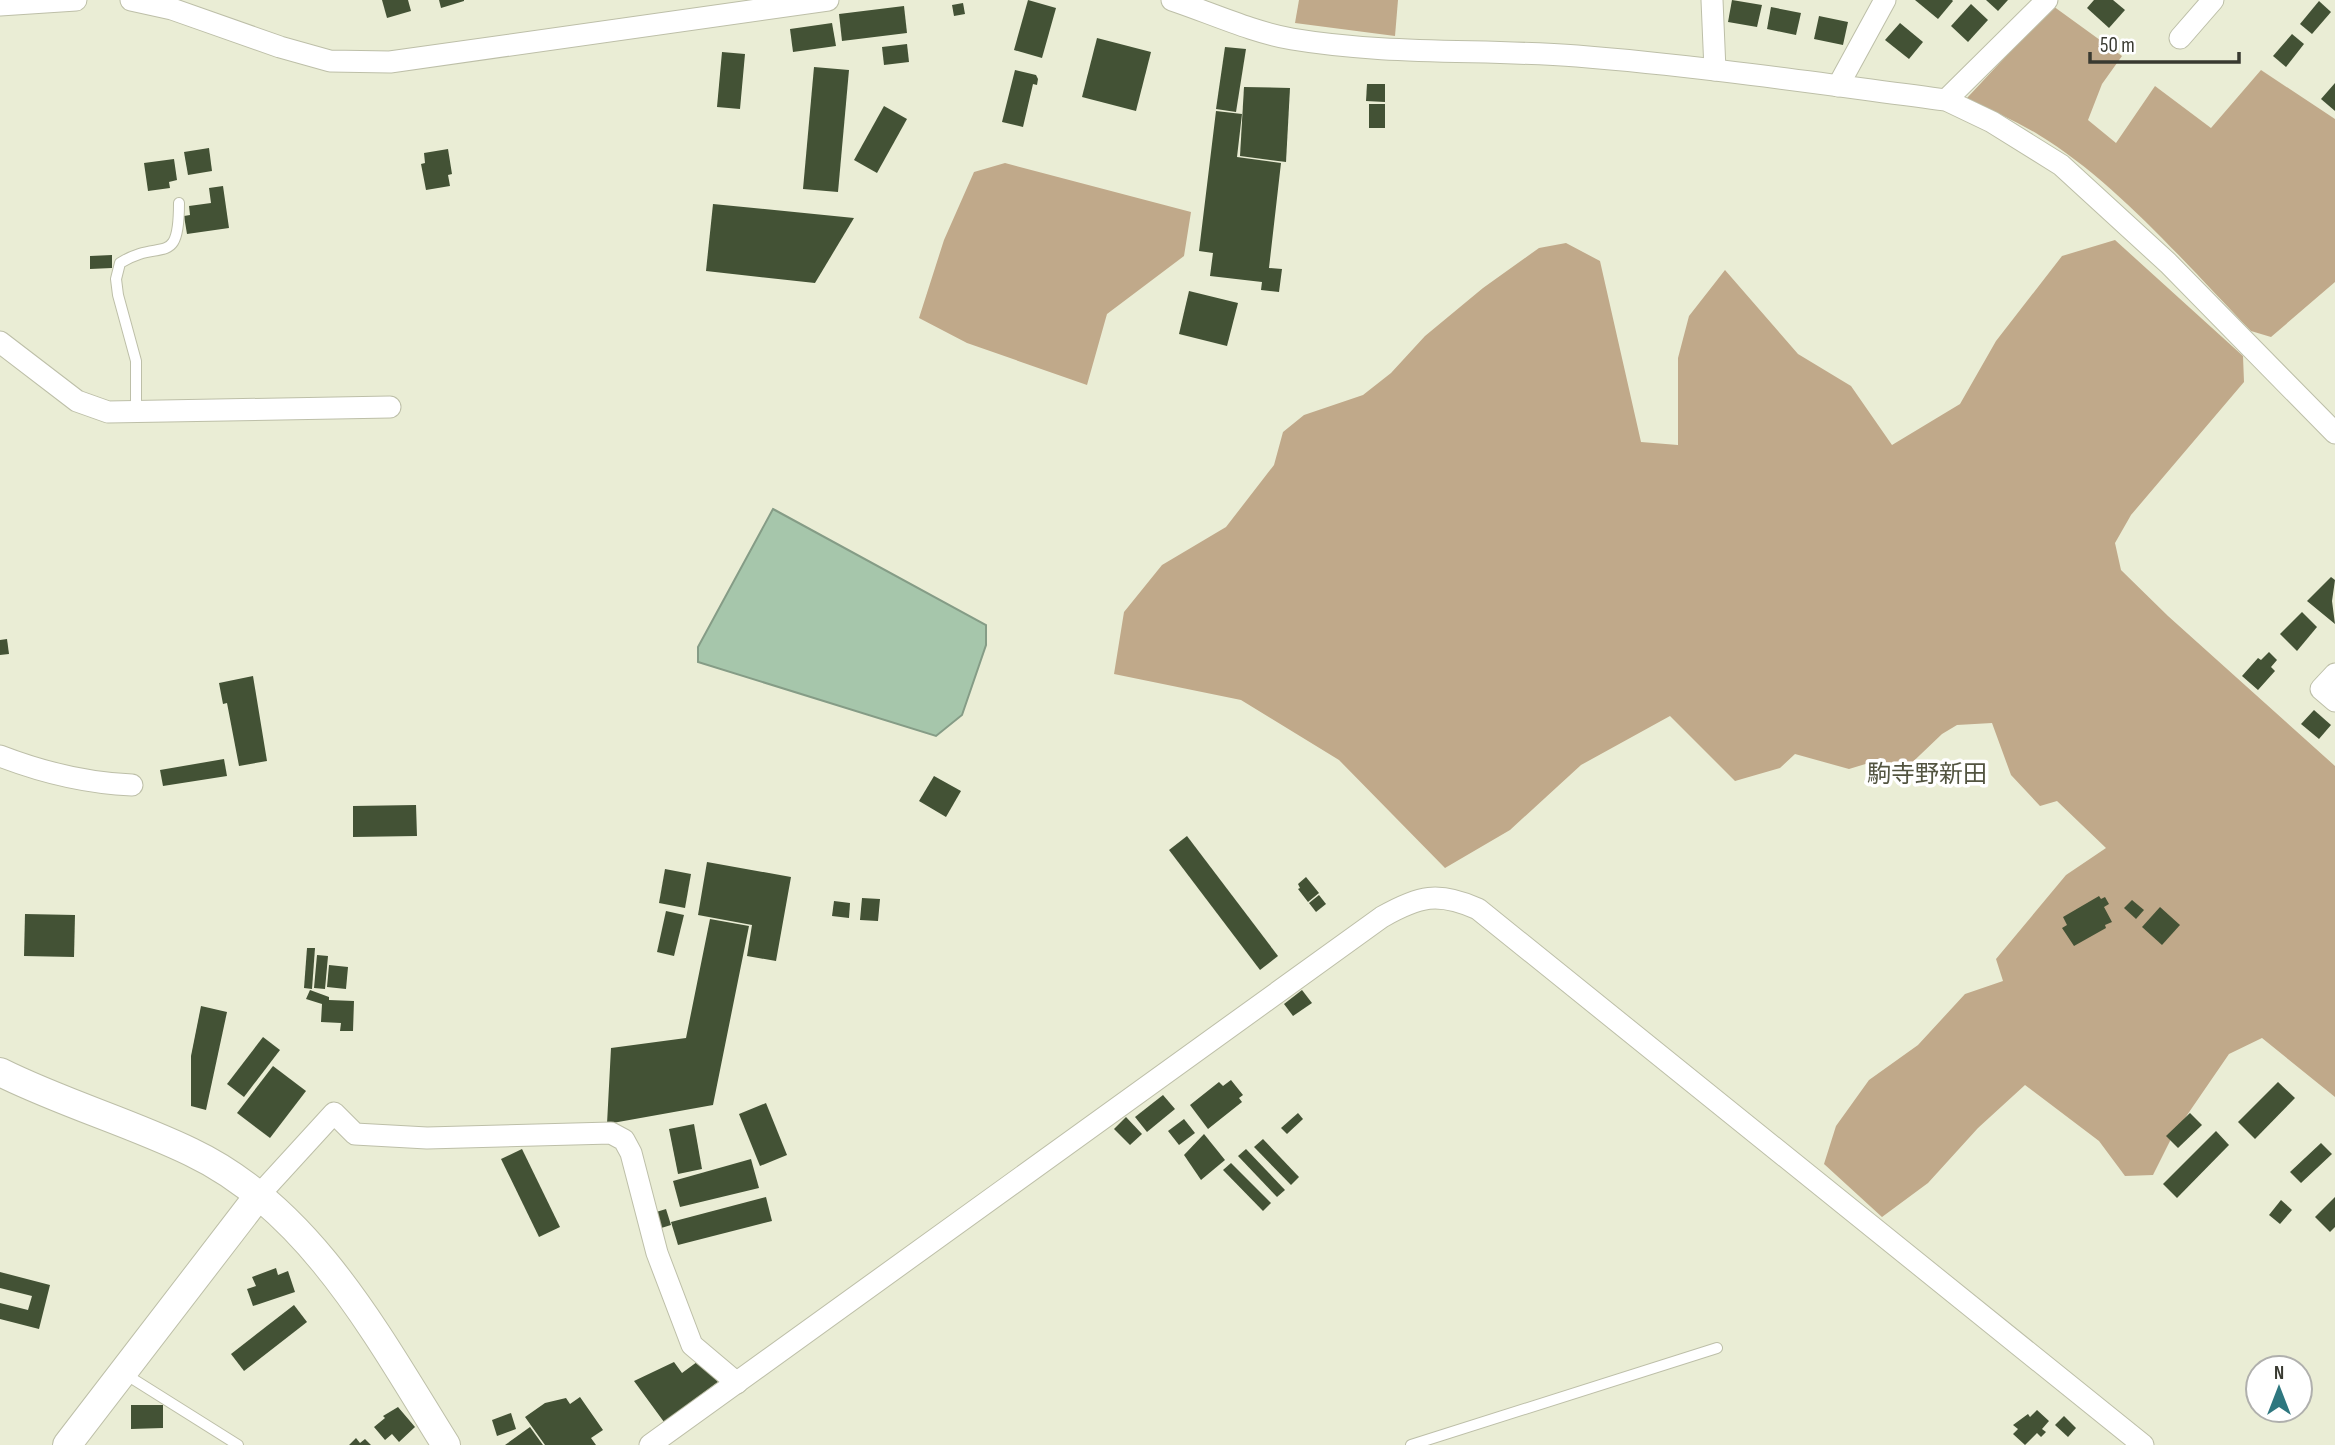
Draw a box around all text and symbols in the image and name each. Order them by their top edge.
scale bar [2090,21,2239,65]
text: 50 m [2100,33,2135,58]
district label: 駒寺野新田 [1867,760,1987,789]
north arrow [2244,1354,2314,1424]
text: N [2274,1362,2284,1385]

